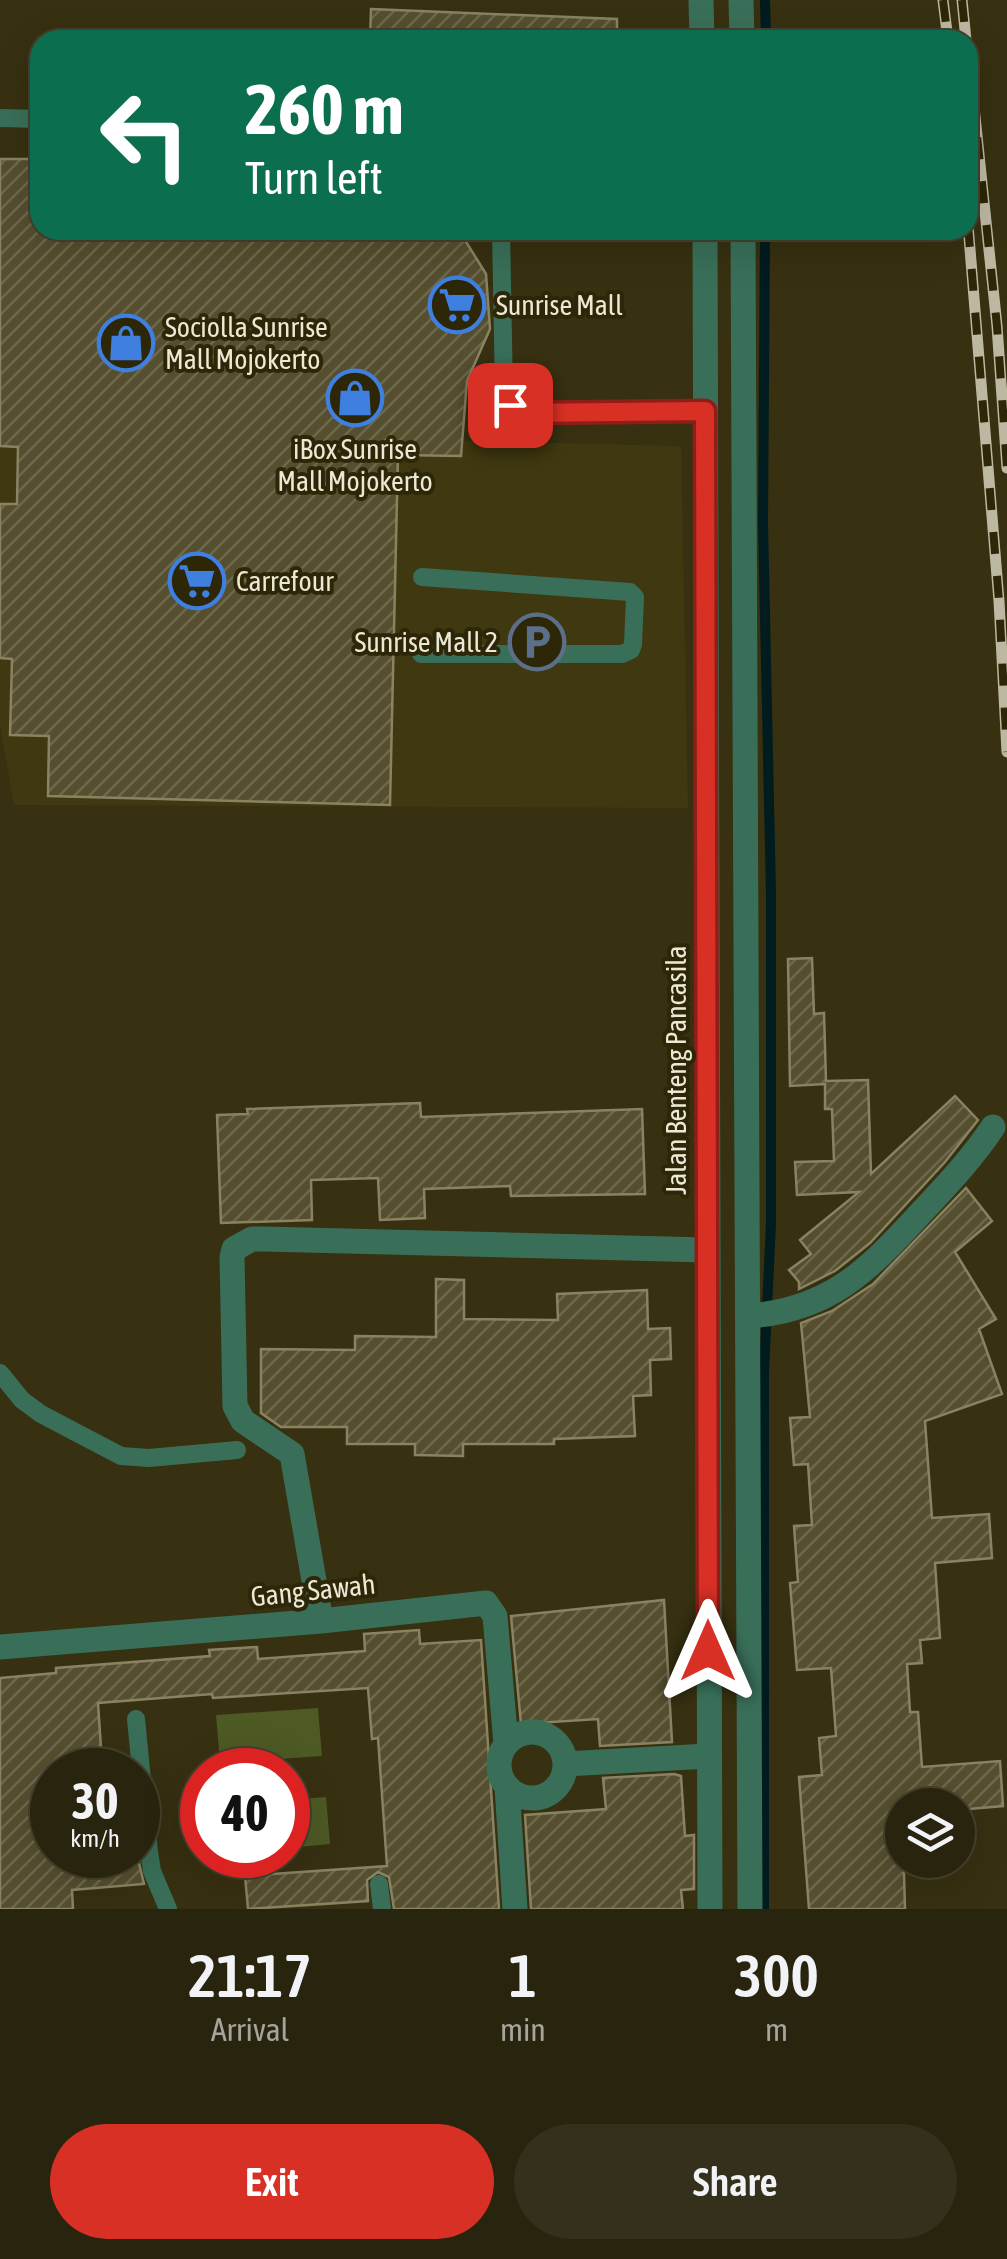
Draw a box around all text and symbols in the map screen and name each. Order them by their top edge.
text: 260 m [245,69,404,149]
icon: left [80,70,210,200]
text: Turn left [245,152,383,204]
supermarket icon: Sunrise Mall [427,275,487,335]
place label: Sunrise Mall [496,289,623,321]
place label: Sociolla Sunrise Mall Mojokerto [165,311,328,375]
shop icon: Sociolla Sunrise Mall Mojokerto [96,313,156,373]
pin [468,363,553,448]
shop icon: iBox Sunrise Mall Mojokerto [325,368,385,428]
icon: arrive [483,378,538,433]
place label: iBox Sunrise Mall Mojokerto [277,433,433,497]
supermarket icon: Carrefour [167,551,227,611]
place label: Carrefour [236,565,334,597]
parking icon: Sunrise Mall 2 [507,612,567,672]
place label: Sunrise Mall 2 [354,626,498,658]
street label: Jalan Benteng Pancasila [660,945,692,1195]
street label: Gang Sawah [249,1568,377,1612]
position arrow [656,1599,760,1703]
speed limit sign: 40 [180,1748,310,1878]
text: 30 [71,1772,118,1830]
map controls [885,1788,975,1878]
button: layers [885,1788,975,1878]
text: km/h [70,1824,120,1852]
text: 21:17 [188,1941,312,2010]
text: 1 [509,1941,537,2010]
text: 300 [734,1941,819,2010]
text: Arrival [211,2011,289,2048]
text: min [500,2011,546,2048]
text: m [765,2011,788,2048]
button: Exit [50,2124,494,2239]
button: Share [514,2124,957,2239]

